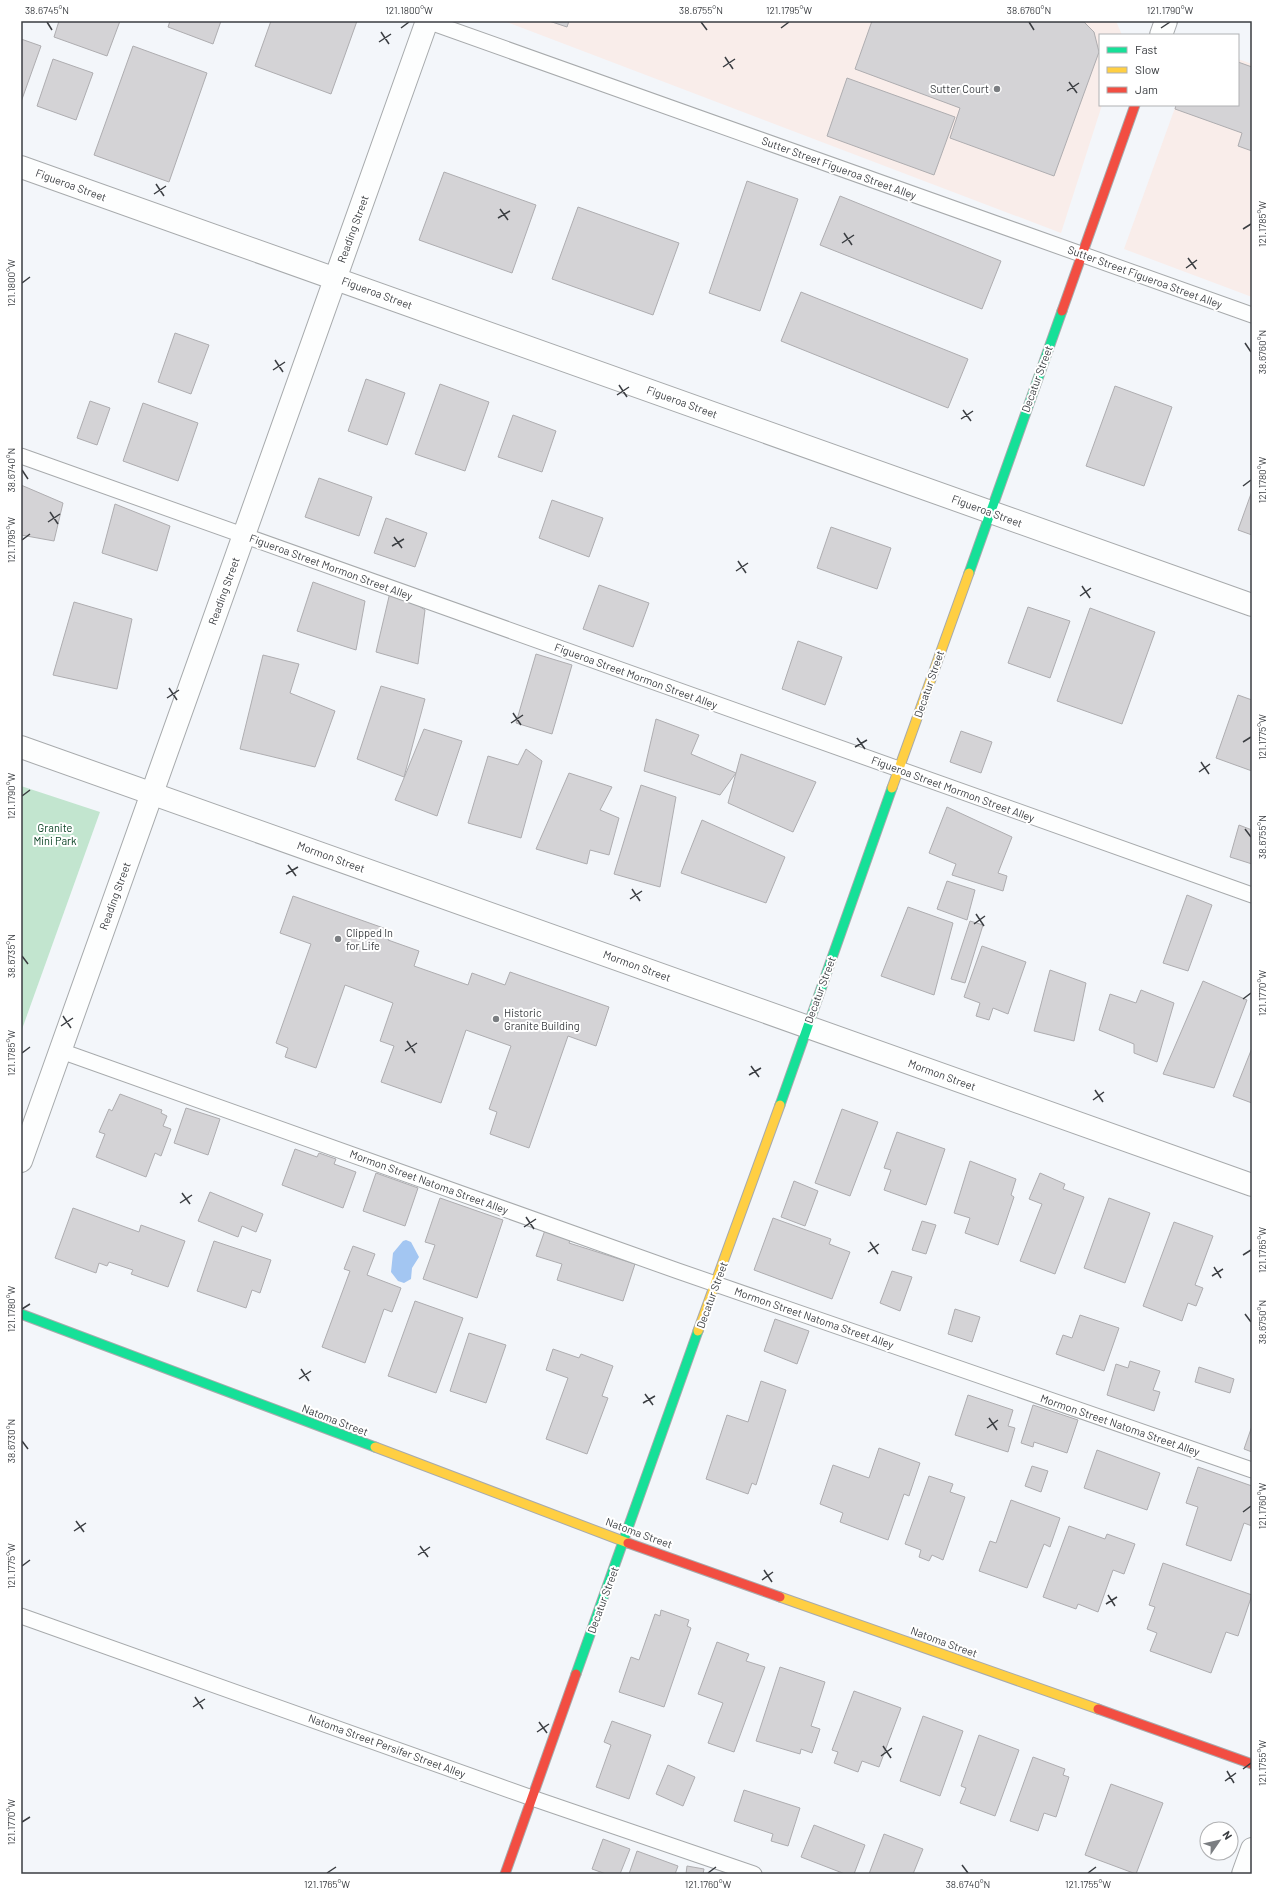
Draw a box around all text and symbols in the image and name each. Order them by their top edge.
text: 38.6745°N [25,4,69,16]
text: 121.1800°W [385,4,433,16]
text: 38.6755°N [679,4,723,16]
text: 121.1795°W [766,4,812,16]
text: 38.6760°N [1007,4,1051,16]
text: 121.1790°W [1147,4,1194,16]
legend [1099,34,1239,106]
text: Fast [1135,42,1158,56]
text: Slow [1135,62,1160,76]
place label: Sutter Court [930,82,989,95]
text: Jam [1135,82,1158,96]
marker: Sutter Court [992,84,1002,94]
street label: Sutter Street Figueroa Street Alley [760,133,918,202]
street label: Figueroa Street [34,166,108,203]
street label: Reading Street [334,193,371,264]
text: 121.1785°W [1256,201,1268,247]
street label: Sutter Street Figueroa Street Alley [1066,242,1224,311]
text: 121.1800°W [5,259,17,307]
street label: Figueroa Street [340,274,414,311]
text: 38.6760°N [1256,330,1268,374]
street label: Decatur Street [1018,344,1055,414]
street label: Figueroa Street [645,383,719,420]
text: 38.6740°N [5,448,17,492]
text: 121.1780°W [1256,456,1268,503]
street label: Figueroa Street [950,492,1024,529]
text: 121.1795°W [5,517,17,563]
street label: Figueroa Street Mormon Street Alley [248,531,414,602]
street label: Reading Street [205,555,242,626]
street label: Figueroa Street Mormon Street Alley [553,640,719,711]
street label: Decatur Street [911,649,946,719]
text: 121.1775°W [1256,714,1268,760]
street label: Figueroa Street Mormon Street Alley [870,753,1036,824]
text: 121.1790°W [5,772,17,819]
text: 38.6755°N [1256,815,1268,859]
park label: Granite Mini Park [33,821,77,847]
street label: Mormon Street [296,838,367,875]
street label: Reading Street [96,860,133,931]
place label: Clipped In for Life [346,926,393,952]
text: 38.6735°N [5,934,17,978]
marker: Clipped In for Life [333,934,343,944]
street label: Mormon Street [602,947,673,984]
street label: Decatur Street [801,955,838,1025]
text: 121.1770°W [1256,970,1268,1016]
place label: Historic Granite Building [504,1006,580,1032]
marker: Historic Granite Building [491,1014,501,1024]
text: 121.1785°W [5,1030,17,1076]
street label: Mormon Street [907,1056,978,1093]
street label: Mormon Street Natoma Street Alley [348,1147,510,1216]
text: 121.1765°W [1256,1227,1268,1273]
street label: Decatur Street [693,1260,730,1330]
street label: Mormon Street Natoma Street Alley [733,1284,896,1351]
text: 121.1780°W [5,1285,17,1332]
text: 38.6750°N [1256,1300,1268,1344]
street label: Mormon Street Natoma Street Alley [1039,1391,1202,1458]
street label: Natoma Street [300,1401,370,1438]
text: 38.6730°N [5,1419,17,1463]
text: 121.1760°W [1256,1482,1268,1529]
street label: Natoma Street [604,1514,674,1551]
text: 121.1775°W [5,1543,17,1589]
street label: Decatur Street [584,1565,621,1635]
street label: Natoma Street [909,1623,979,1660]
street label: Natoma Street Persifer Street Alley [307,1711,468,1780]
text: 121.1755°W [1256,1740,1268,1786]
text: 121.1770°W [5,1799,17,1845]
north arrow [1199,1821,1239,1861]
text: N [1220,1828,1235,1842]
text: 121.1765°W [304,1878,350,1890]
text: 121.1760°W [685,1878,732,1890]
text: 38.6740°N [946,1878,990,1890]
text: 121.1755°W [1065,1878,1111,1890]

